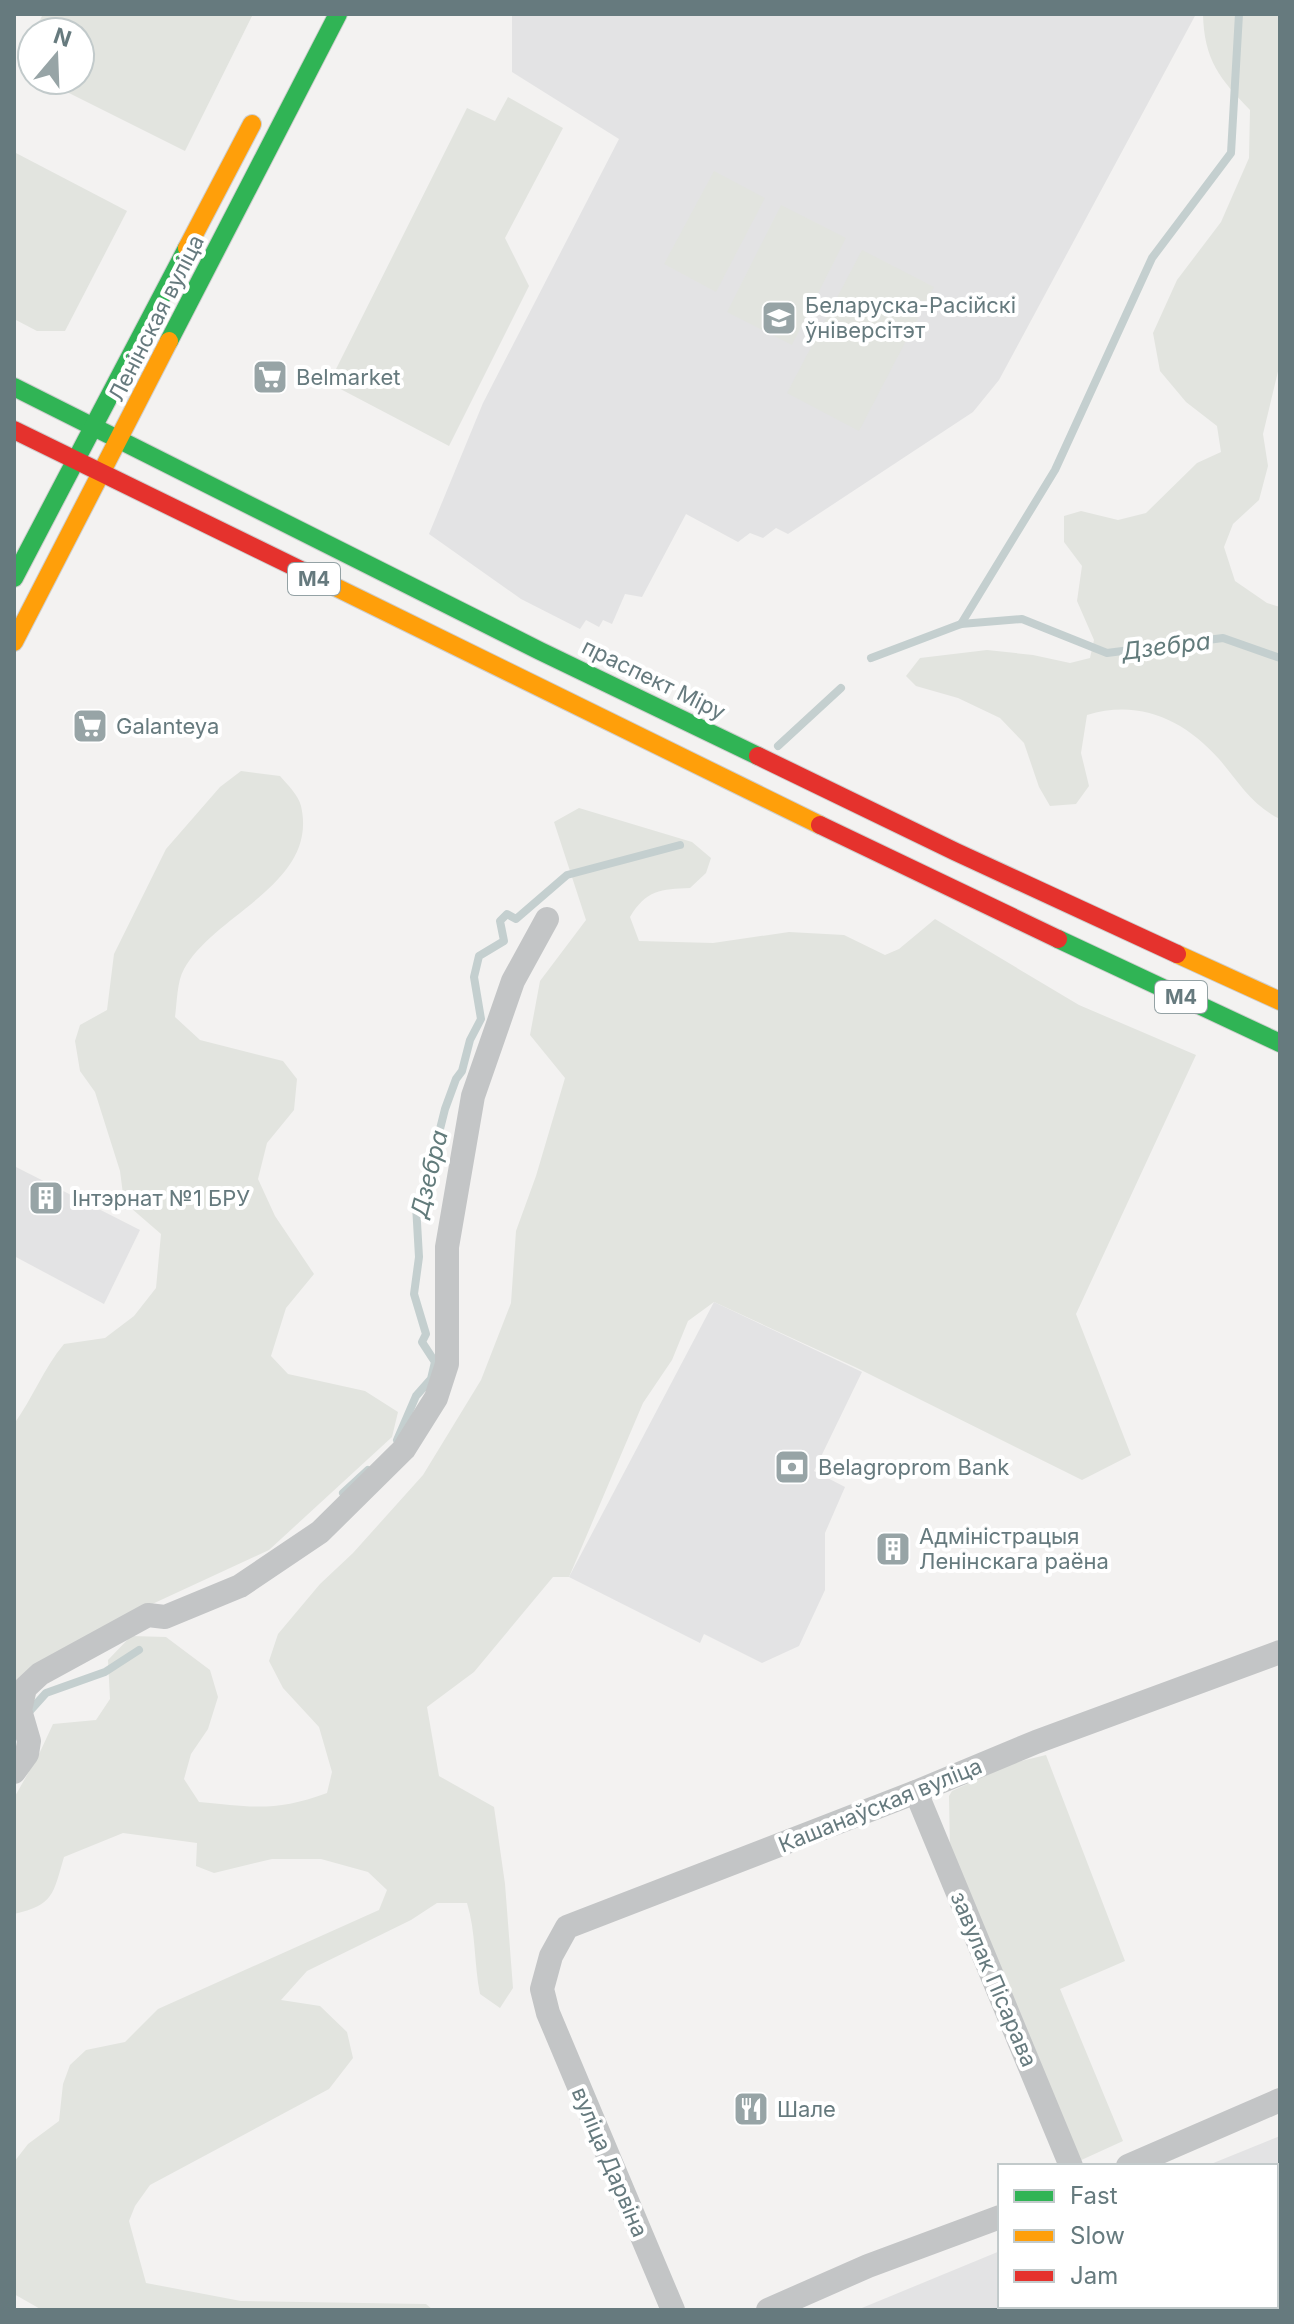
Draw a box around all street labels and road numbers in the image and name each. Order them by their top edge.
street label: Ленінская вуліца [103,231,209,405]
road number: М4 [288,563,340,595]
street label: праспект Міру [578,633,730,725]
road number: М4 [1155,981,1207,1013]
street label: Кашанаўская вуліца [775,1752,985,1858]
street label: завулак Пісарава [945,1887,1043,2071]
street label: вуліца Дарвіна [567,2083,653,2241]

